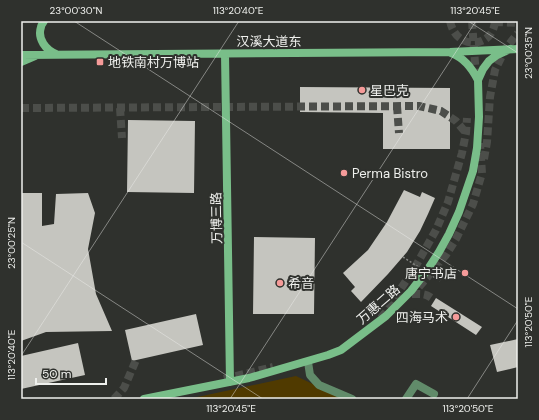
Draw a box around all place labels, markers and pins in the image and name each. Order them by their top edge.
place label: 地铁南村万博站 [108,54,199,71]
marker: 地铁南村万博站 [95,57,105,67]
place label: 星巴克 [370,82,409,99]
marker: 星巴克 [357,85,367,95]
place label: Perma Bistro [352,165,428,182]
marker: Perma Bistro [339,168,349,178]
place label: 唐宁书店 [405,265,457,282]
marker: 唐宁书店 [460,268,470,278]
place label: 希音 [288,275,314,292]
marker: 希音 [275,278,285,288]
place label: 四海马术 [396,309,448,326]
marker: 四海马术 [451,312,461,322]

